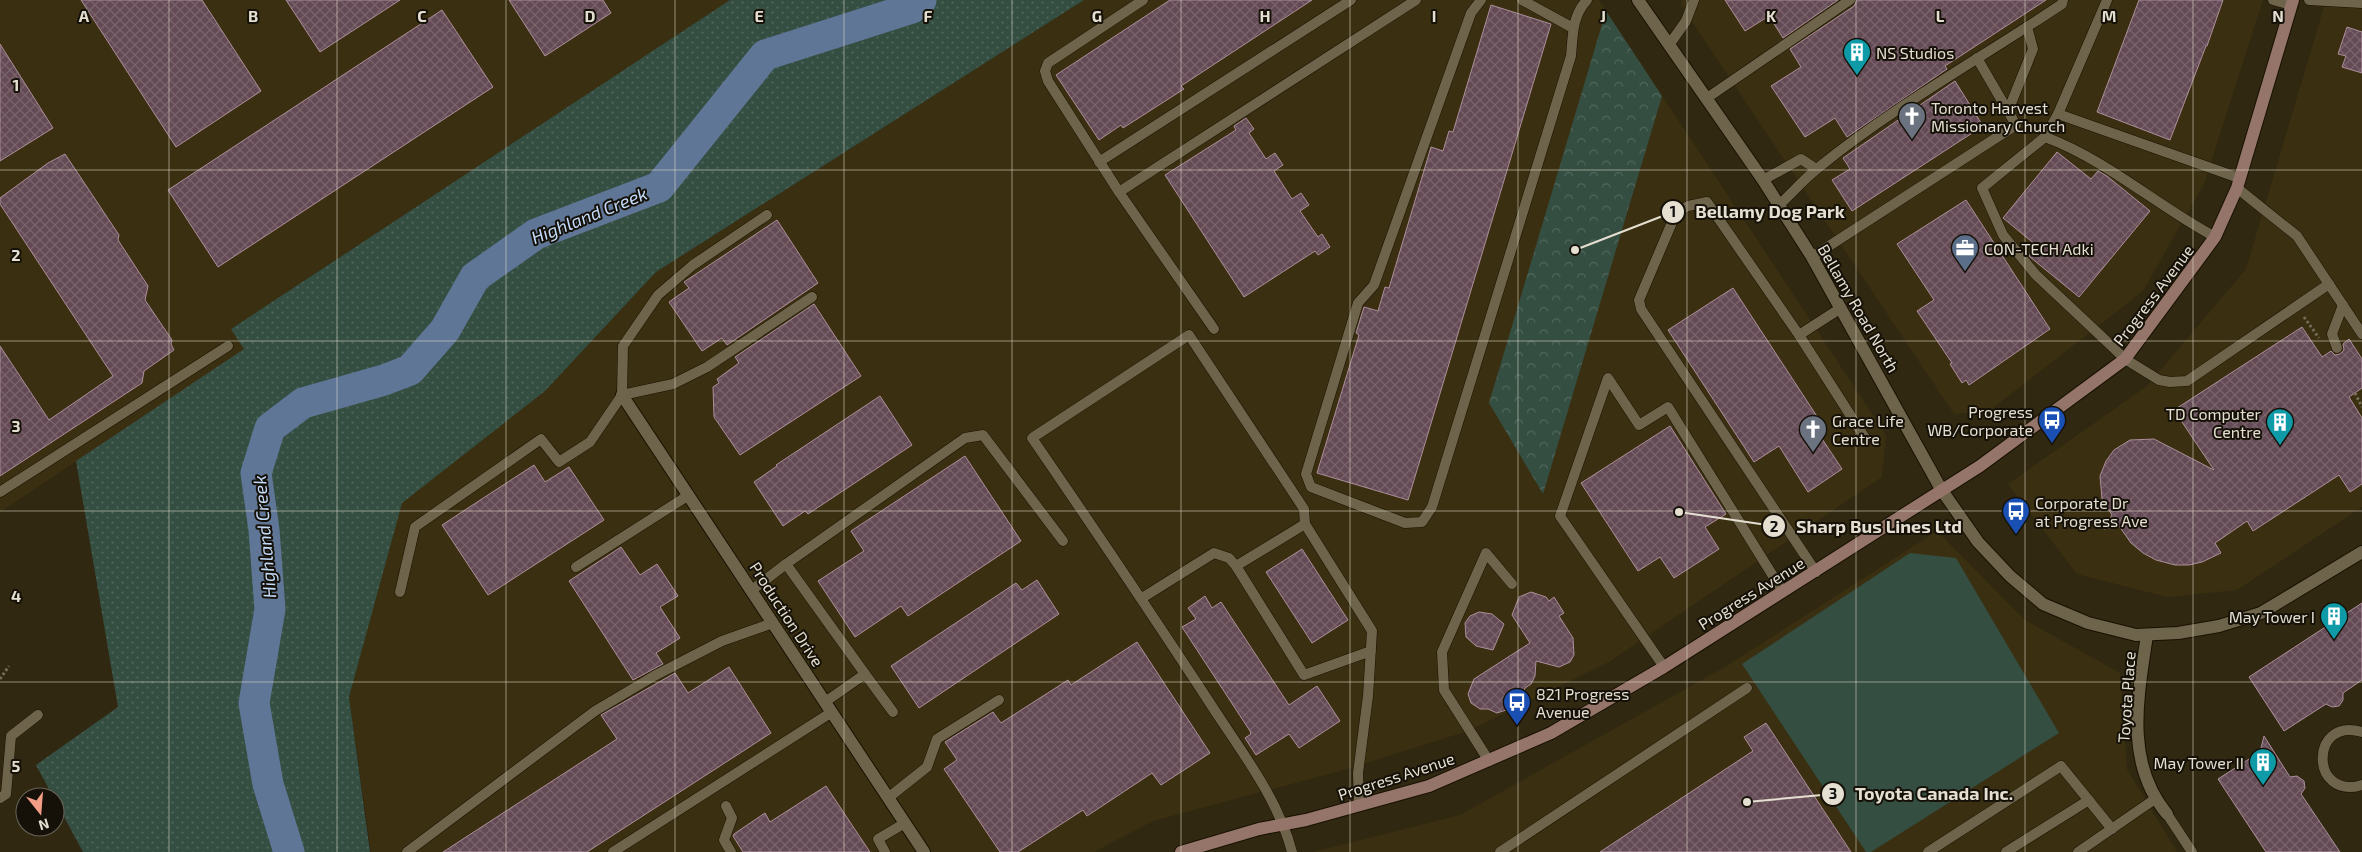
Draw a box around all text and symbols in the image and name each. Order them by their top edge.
text: A [79,6,90,25]
text: B [248,6,258,25]
text: C [417,6,427,25]
text: D [585,6,596,25]
text: E [754,6,764,25]
text: F [924,6,933,25]
text: G [1092,6,1102,25]
text: H [1259,6,1271,25]
text: I [1432,6,1436,25]
text: J [1600,6,1606,25]
text: K [1766,6,1777,25]
text: L [1936,6,1945,25]
text: M [2102,6,2116,25]
text: N [2272,6,2284,25]
building icon: NS Studios [1842,37,1872,76]
place label: NS Studios [1876,43,1954,62]
text: 1 [13,75,19,94]
place label: Toronto Harvest Missionary Church [1931,98,2065,135]
church icon: Toronto Harvest Missionary Church [1897,101,1927,140]
water label: Highland Creek [528,182,650,248]
callout: Bellamy Dog Park [1660,195,1855,228]
text: Bellamy Dog Park [1695,200,1845,222]
text: 1 [1670,202,1676,220]
office icon: CON-TECH Adki [1950,233,1980,272]
place label: CON-TECH Adki [1984,239,2094,258]
street label: Bellamy Road North [1814,240,1904,376]
street label: Progress Avenue [2109,241,2197,349]
text: 2 [11,245,21,264]
place label: Progress WB/Corporate [1927,402,2033,439]
place label: TD Computer Centre [2166,404,2262,441]
bus stop icon: Progress WB/Corporate [2037,405,2067,444]
building icon: TD Computer Centre [2265,407,2295,446]
place label: Grace Life Centre [1832,411,1904,448]
church icon: Grace Life Centre [1798,414,1828,453]
text: 3 [11,416,21,435]
water label: Highland Creek [248,475,280,599]
place label: Corporate Dr at Progress Ave [2035,493,2148,530]
bus stop icon: Corporate Dr at Progress Ave [2001,496,2031,535]
callout: Sharp Bus Lines Ltd [1761,510,1972,543]
text: Sharp Bus Lines Ltd [1796,515,1962,537]
text: 2 [1770,517,1779,535]
street label: Progress Avenue [1694,553,1808,633]
street label: Production Drive [746,558,828,670]
text: 4 [11,586,21,605]
building icon: May Tower I [2319,601,2349,640]
place label: May Tower I [2229,607,2315,626]
street label: Toyota Place [2113,651,2139,743]
place label: 821 Progress Avenue [1536,684,1629,721]
bus stop icon: 821 Progress Avenue [1502,687,1532,726]
building icon: May Tower II [2248,747,2278,786]
street label: Progress Avenue [1335,748,1457,804]
place label: May Tower II [2154,753,2244,772]
text: 5 [12,756,21,775]
callout: Toyota Canada Inc. [1820,777,2023,810]
text: Toyota Canada Inc. [1855,782,2013,804]
text: 3 [1829,784,1837,802]
north arrow [15,787,65,837]
text: N [37,815,51,835]

